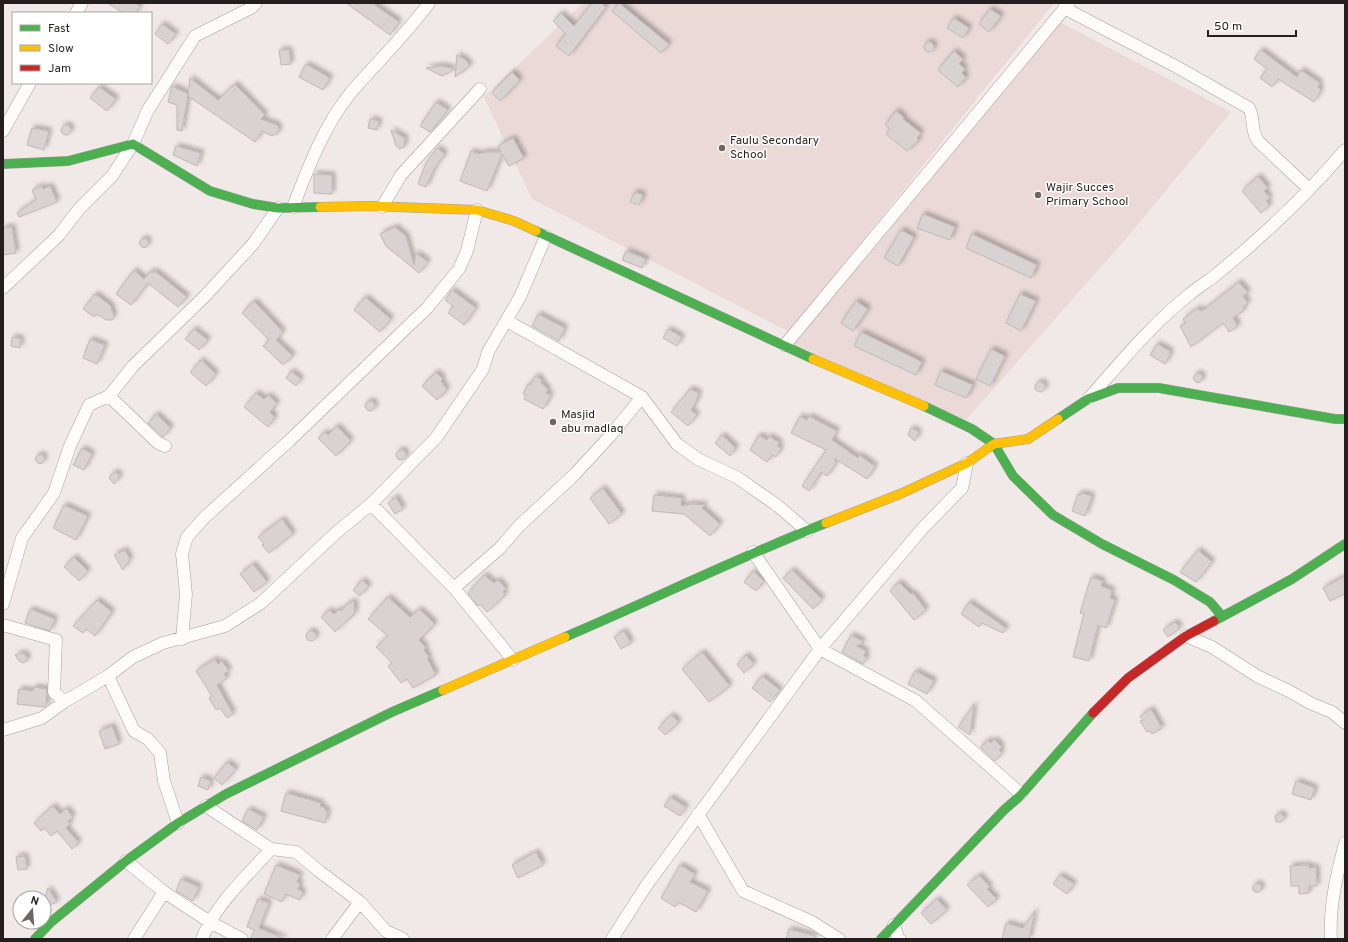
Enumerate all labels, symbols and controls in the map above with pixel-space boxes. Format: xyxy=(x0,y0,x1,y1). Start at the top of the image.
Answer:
legend xyxy=(12,12,152,84)
scale bar xyxy=(1208,12,1296,38)
text: 50 m xyxy=(1214,19,1242,35)
text: Fast xyxy=(48,21,70,37)
text: Slow xyxy=(48,41,74,57)
text: Jam xyxy=(48,61,71,77)
place label: Faulu Secondary School xyxy=(730,133,819,163)
marker: Faulu Secondary School xyxy=(717,143,727,153)
place label: Wajir Succes Primary School xyxy=(1046,180,1129,210)
marker: Wajir Succes Primary School xyxy=(1033,190,1043,200)
place label: Masjid abu madlaq xyxy=(561,407,624,437)
marker: Masjid abu madlaq xyxy=(548,417,558,427)
north arrow xyxy=(12,890,52,930)
text: N xyxy=(29,894,40,909)

